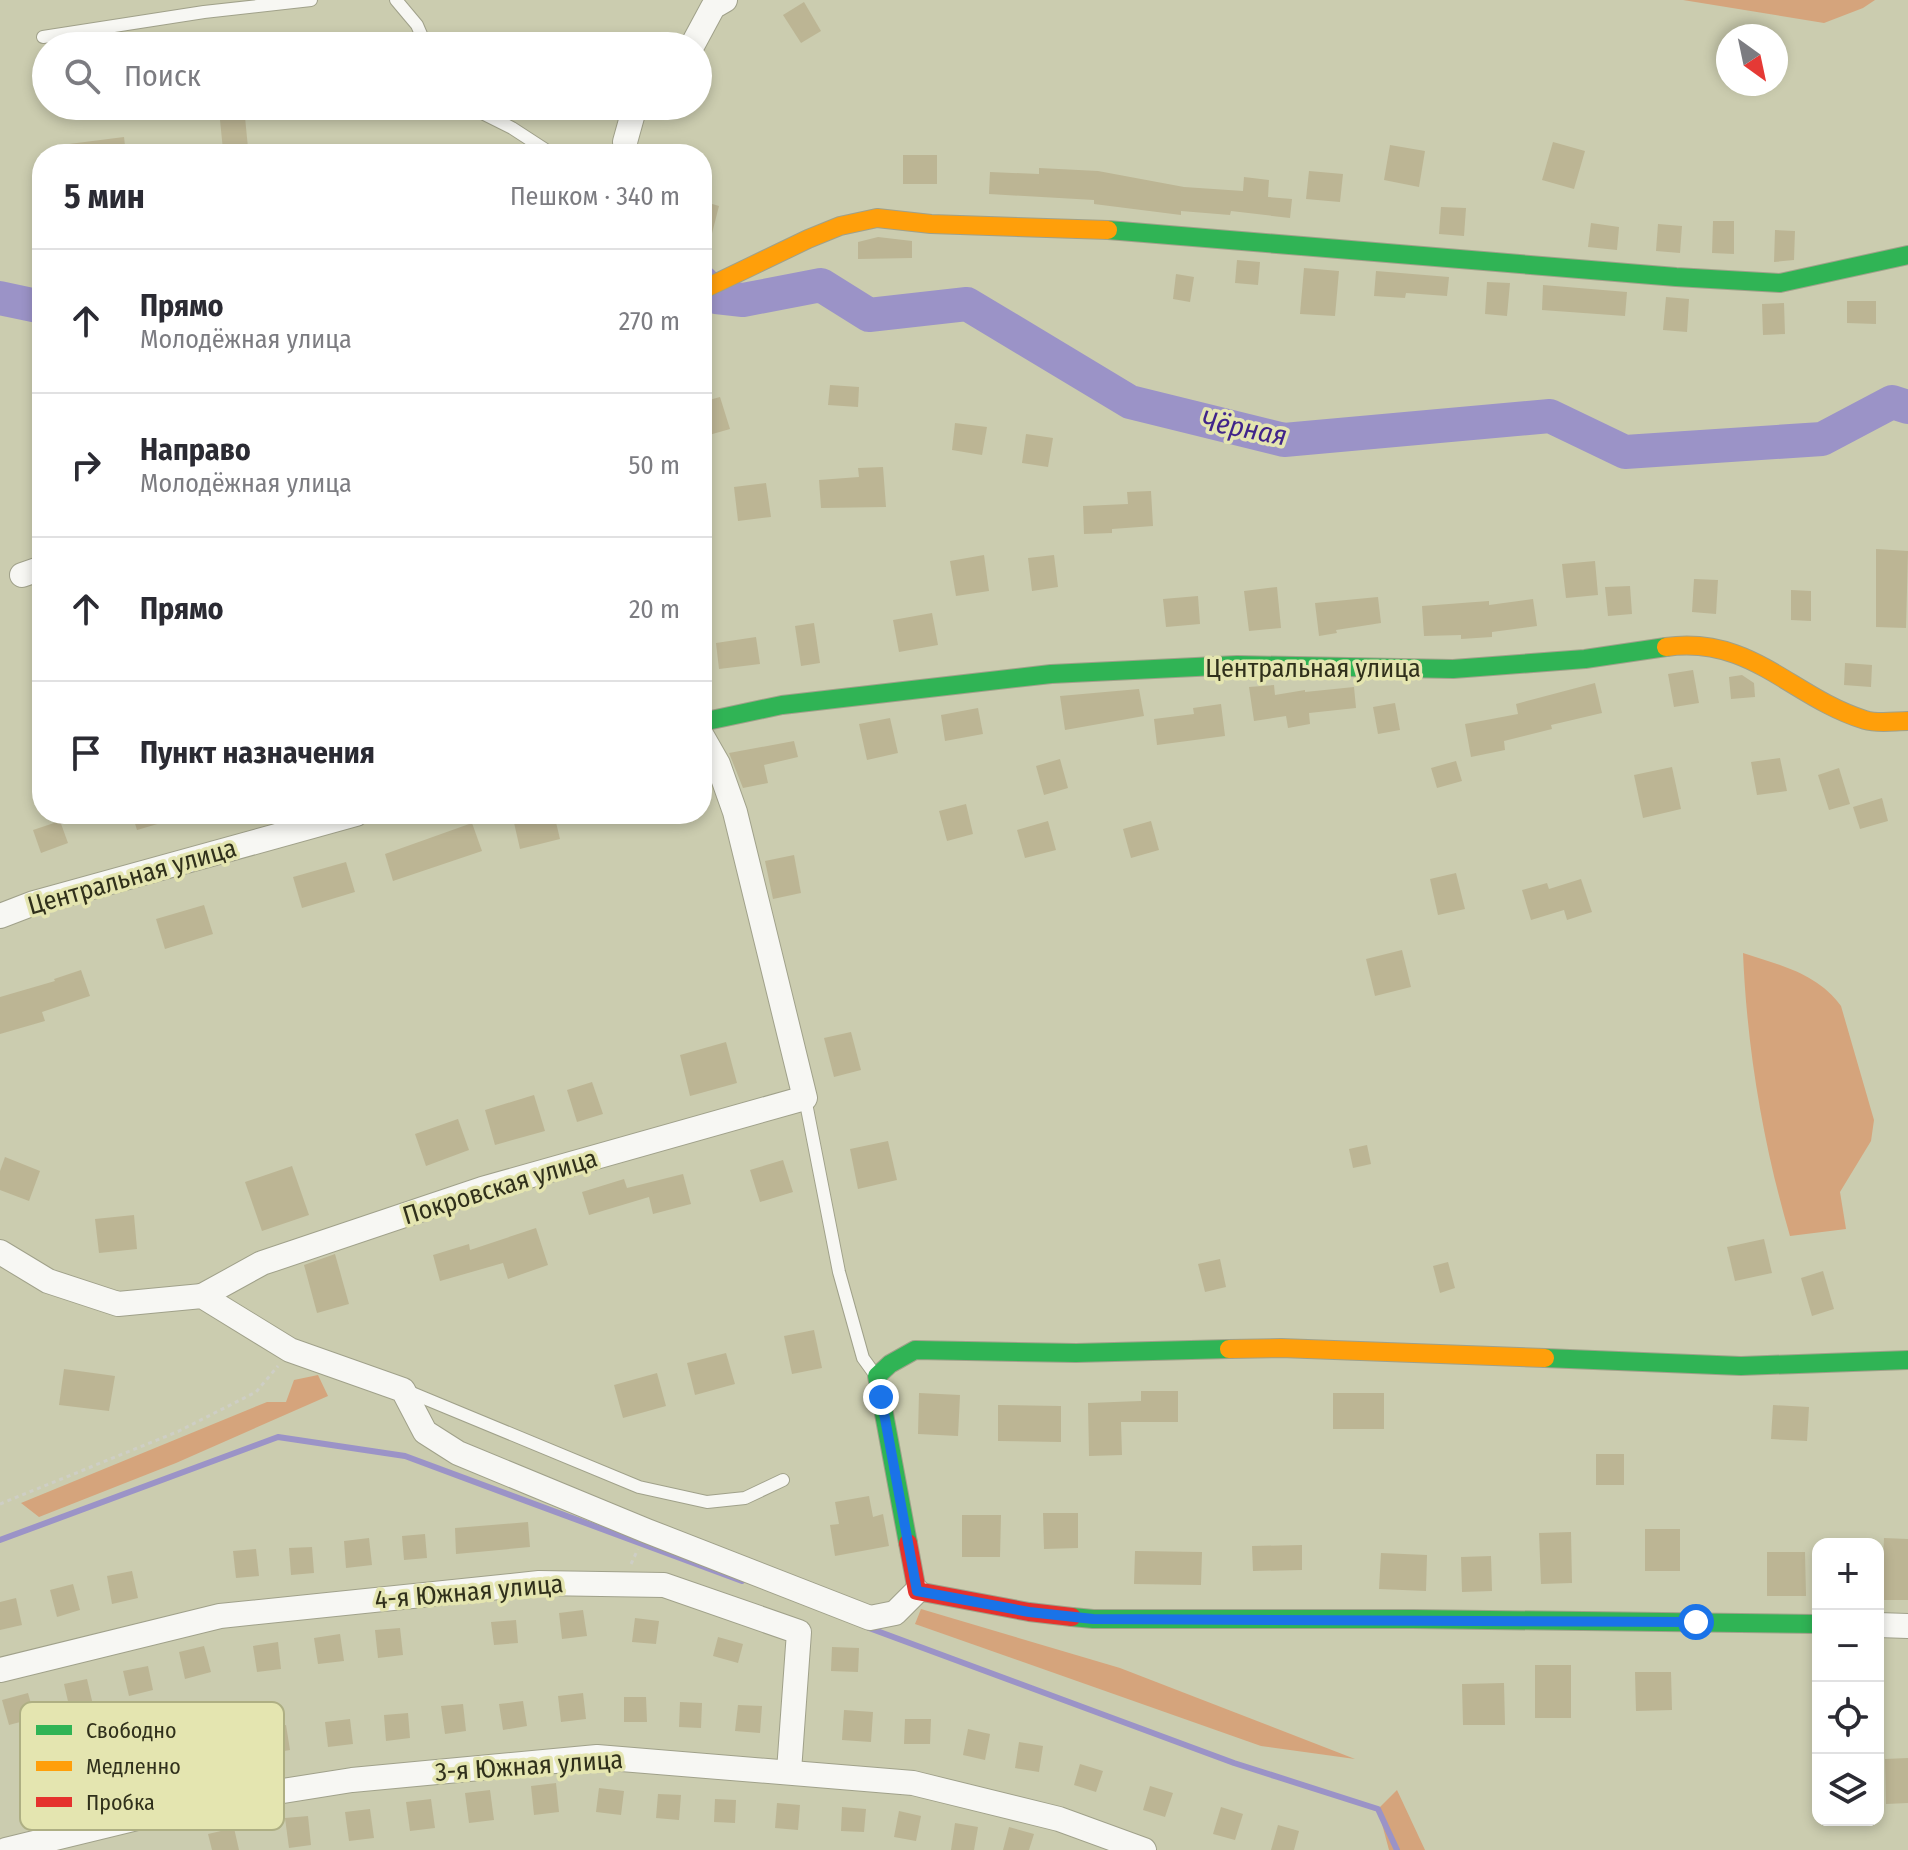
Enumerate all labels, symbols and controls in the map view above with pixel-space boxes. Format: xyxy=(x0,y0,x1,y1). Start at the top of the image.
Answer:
north arrow xyxy=(1716,24,1788,96)
search box xyxy=(32,32,712,120)
icon: search xyxy=(60,54,104,98)
text: Поиск xyxy=(124,58,201,94)
text: 5 мин xyxy=(64,176,145,217)
text: Пешком · 340 m xyxy=(510,181,680,212)
text: Прямо xyxy=(140,288,224,324)
icon: ahead xyxy=(64,299,108,343)
text: 270 m xyxy=(619,306,680,337)
text: Молодёжная улица xyxy=(140,324,352,355)
water label: Чёрная xyxy=(1198,404,1290,452)
text: Направо xyxy=(140,432,251,468)
icon: right xyxy=(64,443,108,487)
text: 50 m xyxy=(628,450,680,481)
text: Молодёжная улица xyxy=(140,468,352,499)
icon: ahead xyxy=(64,587,108,631)
text: Прямо xyxy=(140,591,224,627)
text: 20 m xyxy=(629,594,680,625)
street label: Центральная улица xyxy=(1205,653,1421,684)
icon: arrive xyxy=(64,731,108,775)
text: Пункт назначения xyxy=(140,735,375,771)
street label: Центральная улица xyxy=(24,832,240,922)
street label: Покровская улица xyxy=(399,1143,601,1231)
route end xyxy=(863,1379,899,1415)
map controls xyxy=(1812,1538,1884,1826)
button: + xyxy=(1812,1538,1884,1610)
street label: 4-я Южная улица xyxy=(373,1568,565,1616)
route start xyxy=(1678,1604,1714,1640)
button: − xyxy=(1812,1610,1884,1682)
button: locate xyxy=(1812,1682,1884,1754)
legend xyxy=(20,1702,284,1830)
text: Свободно xyxy=(86,1717,177,1744)
street label: 3-я Южная улица xyxy=(434,1744,624,1788)
text: Медленно xyxy=(86,1753,181,1780)
button: layers xyxy=(1812,1754,1884,1826)
text: Пробка xyxy=(86,1789,155,1816)

